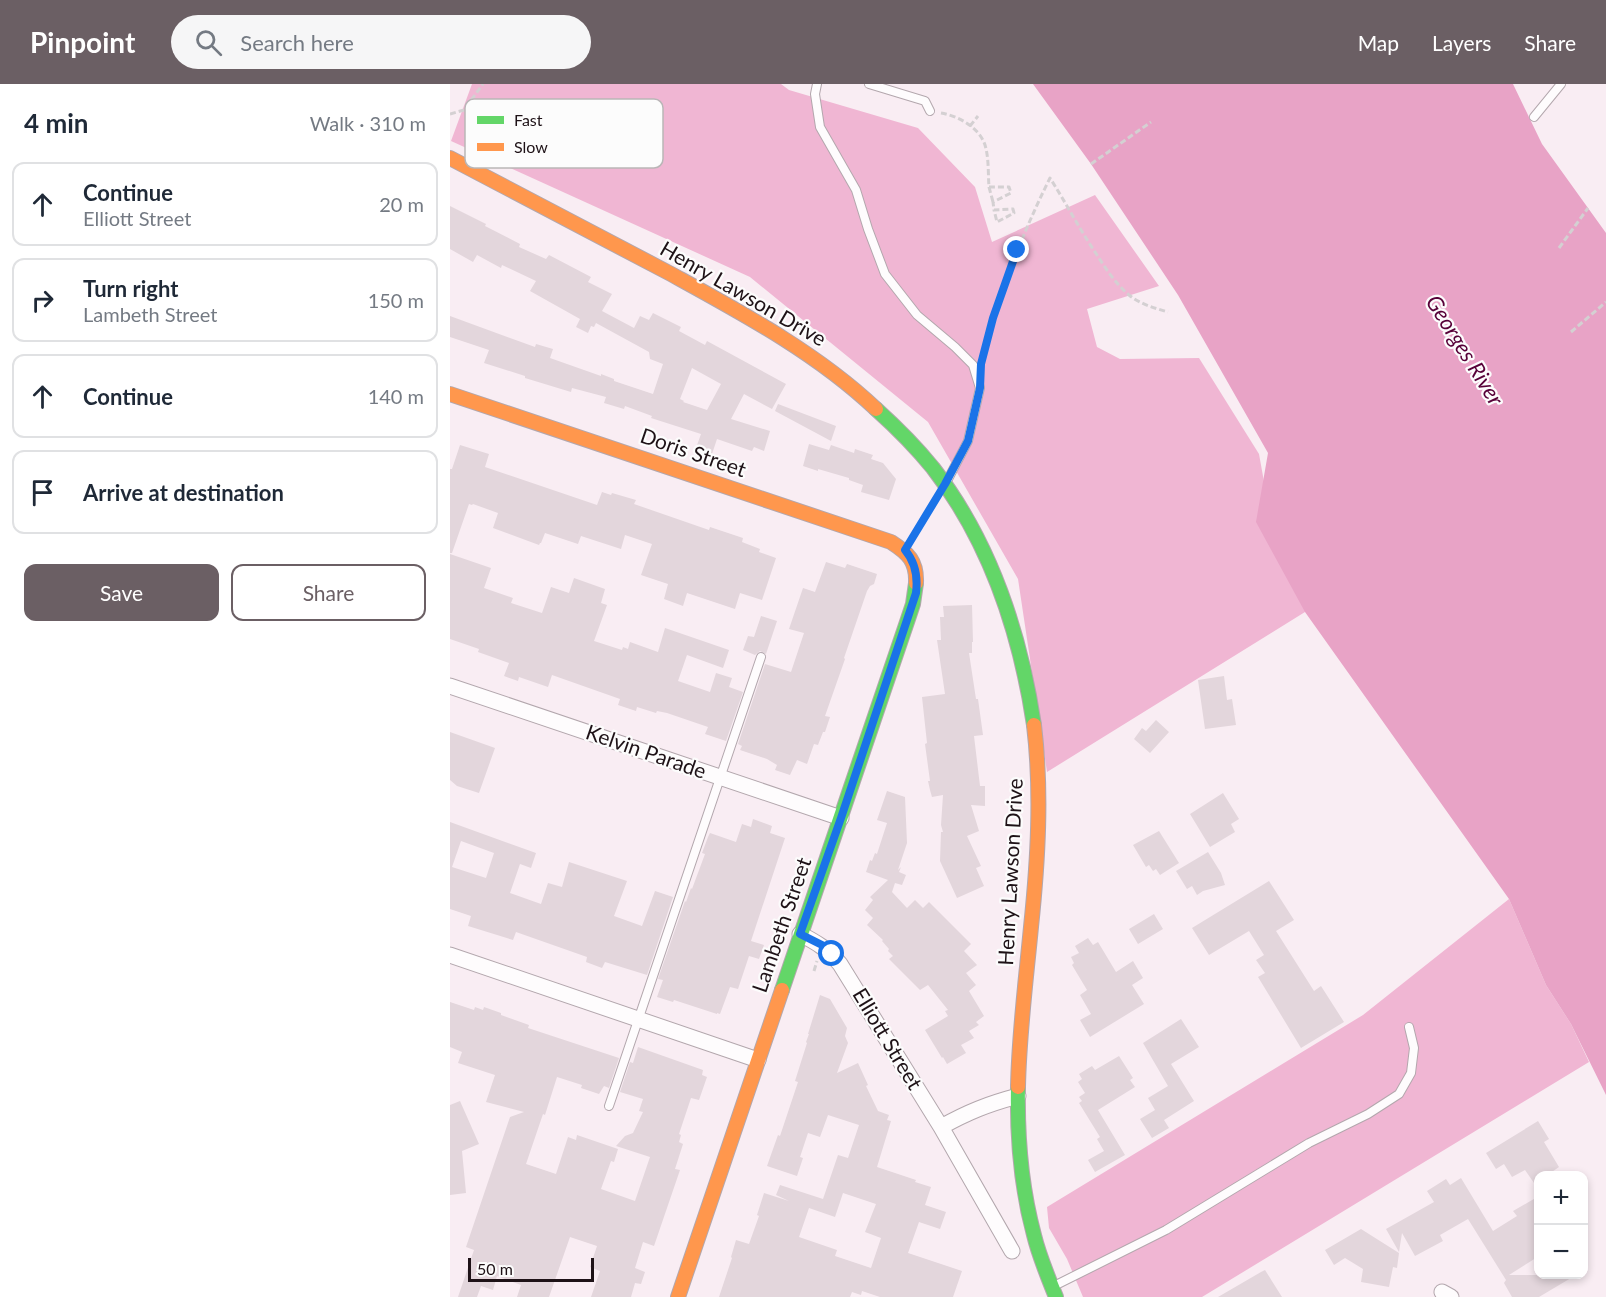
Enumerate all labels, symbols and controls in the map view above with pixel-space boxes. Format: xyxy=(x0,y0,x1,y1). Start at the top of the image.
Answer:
search box xyxy=(171,15,591,69)
text: Pinpoint xyxy=(30,25,135,59)
icon: search xyxy=(192,26,225,59)
text: Search here xyxy=(240,29,354,56)
text: Map xyxy=(1358,30,1399,55)
text: Layers xyxy=(1432,30,1491,55)
text: Share xyxy=(1524,30,1576,55)
legend xyxy=(465,99,663,168)
text: 4 min xyxy=(24,107,88,139)
text: Fast xyxy=(514,110,543,129)
text: Walk · 310 m xyxy=(310,111,426,135)
text: Slow xyxy=(514,137,548,156)
text: Continue xyxy=(83,179,173,206)
icon: ahead xyxy=(26,188,59,221)
text: 20 m xyxy=(379,192,424,216)
text: Elliott Street xyxy=(83,206,191,230)
street label: Henry Lawson Drive xyxy=(656,235,831,350)
route end xyxy=(1003,236,1029,262)
text: Turn right xyxy=(83,275,178,302)
icon: right xyxy=(26,284,59,317)
text: 150 m xyxy=(368,288,424,312)
water label: Georges River xyxy=(1421,290,1510,410)
text: Lambeth Street xyxy=(83,302,217,326)
icon: ahead xyxy=(26,380,59,413)
text: Continue xyxy=(83,383,173,410)
text: 140 m xyxy=(368,384,424,408)
street label: Doris Street xyxy=(637,422,750,481)
icon: arrive xyxy=(26,476,59,509)
text: Arrive at destination xyxy=(83,479,284,506)
button: Save xyxy=(24,564,219,621)
button: Share xyxy=(231,564,426,621)
street label: Kelvin Parade xyxy=(583,718,710,783)
street label: Henry Lawson Drive xyxy=(992,778,1027,966)
street label: Lambeth Street xyxy=(746,853,816,995)
route start xyxy=(818,940,844,966)
street label: Elliott Street xyxy=(848,983,929,1094)
map controls xyxy=(1534,1171,1588,1279)
button: + xyxy=(1534,1171,1588,1225)
button: − xyxy=(1534,1225,1588,1279)
scale bar xyxy=(468,1255,594,1282)
text: 50 m xyxy=(477,1259,513,1278)

